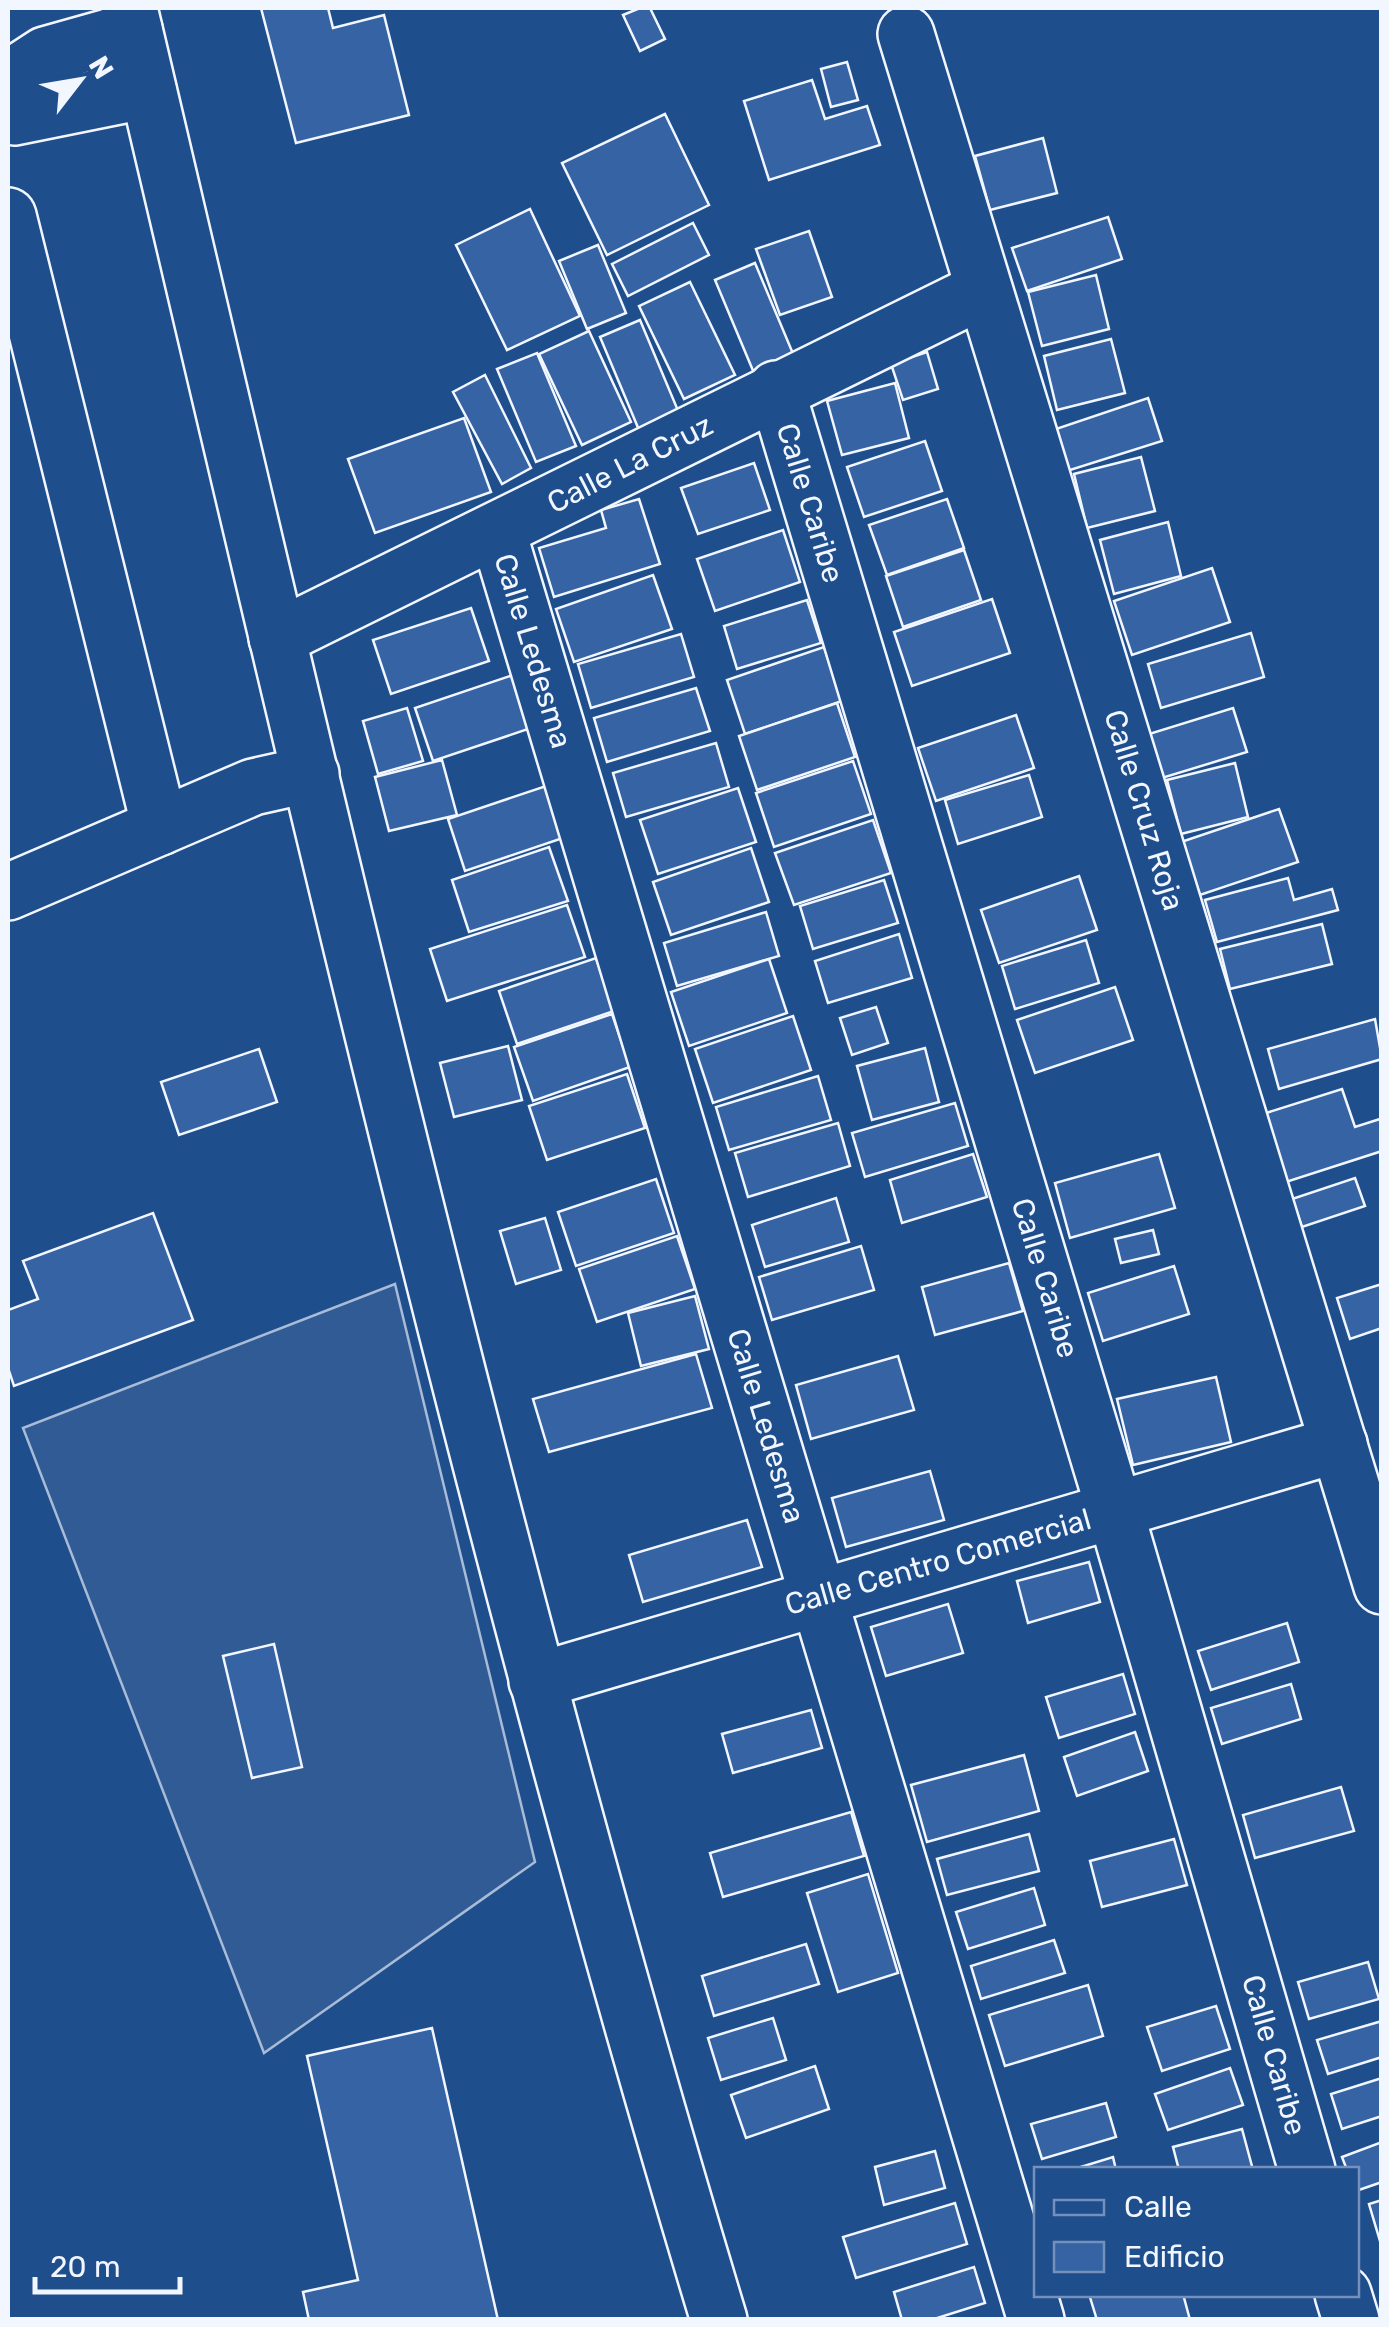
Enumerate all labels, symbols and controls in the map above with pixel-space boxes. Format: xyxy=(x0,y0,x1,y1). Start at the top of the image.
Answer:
north arrow xyxy=(30,30,130,130)
text: N xyxy=(82,50,120,85)
street label: Calle La Cruz xyxy=(541,407,719,521)
street label: Calle Caribe xyxy=(769,419,851,587)
street label: Calle Ledesma xyxy=(486,549,580,753)
street label: Calle Cruz Roja xyxy=(1096,705,1192,915)
street label: Calle Caribe xyxy=(1004,1194,1086,1362)
street label: Calle Ledesma xyxy=(719,1324,813,1528)
street label: Calle Centro Comercial xyxy=(781,1501,1095,1623)
street label: Calle Caribe xyxy=(1234,1971,1314,2139)
legend xyxy=(1034,2167,1359,2297)
text: Calle xyxy=(1124,2189,1192,2225)
scale bar xyxy=(35,2232,180,2294)
text: Edificio xyxy=(1124,2239,1225,2275)
text: 20 m xyxy=(50,2249,121,2285)

